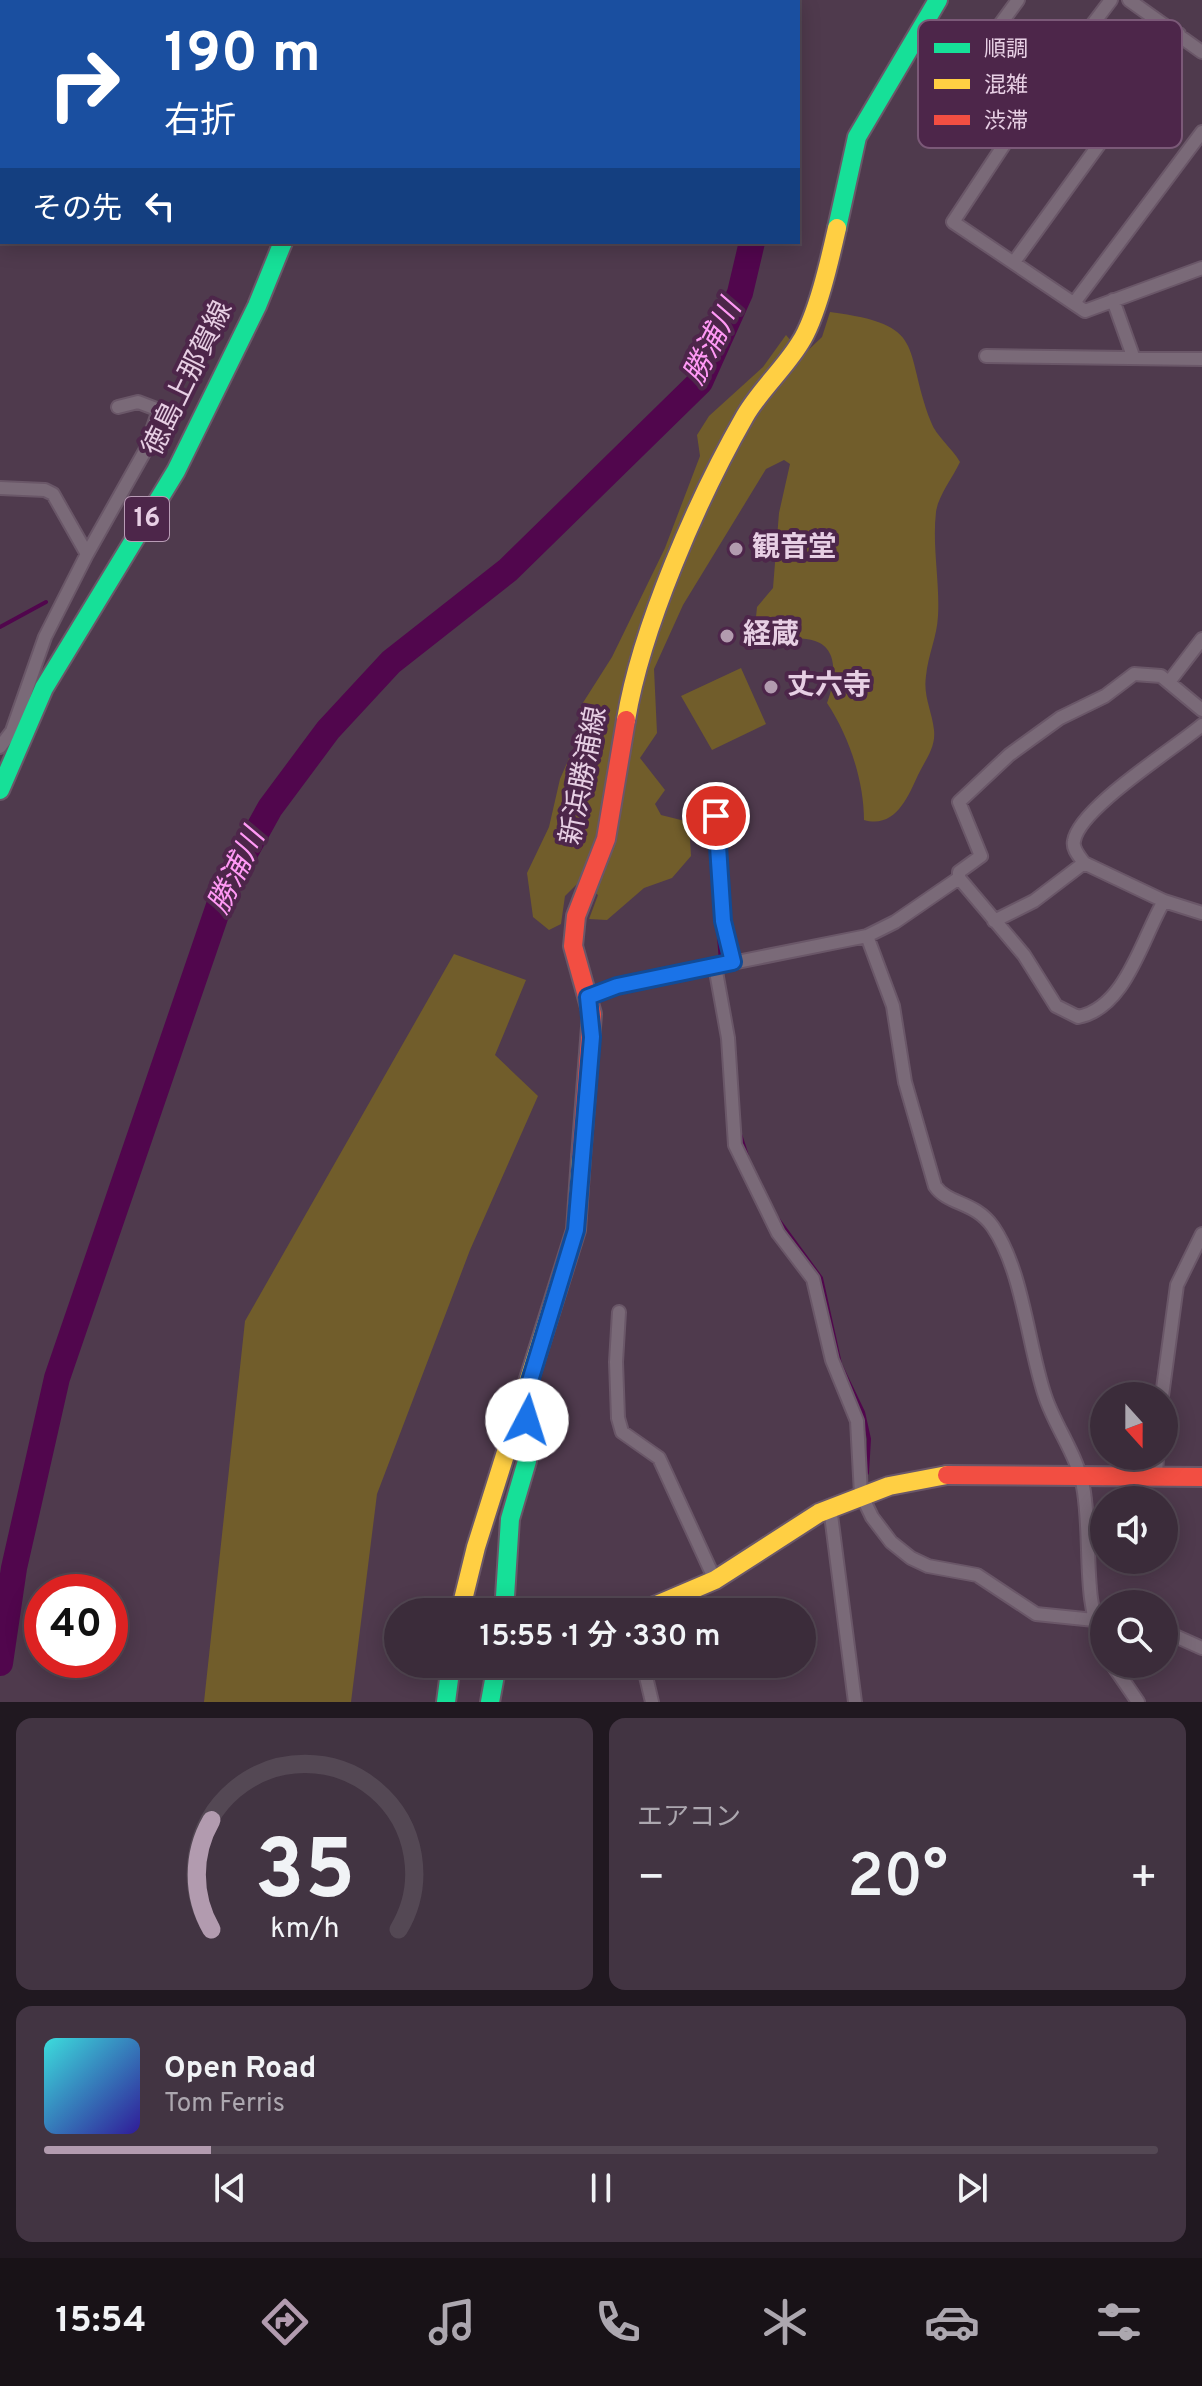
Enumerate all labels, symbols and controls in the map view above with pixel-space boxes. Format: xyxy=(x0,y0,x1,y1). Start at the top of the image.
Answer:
legend xyxy=(918,20,1182,148)
text: 190 m xyxy=(164,21,321,91)
icon: right xyxy=(32,32,136,136)
text: 順調 xyxy=(984,37,1028,64)
text: 混雑 xyxy=(984,73,1028,100)
text: 右折 xyxy=(164,100,236,146)
text: 渋滞 xyxy=(984,109,1028,136)
icon: left xyxy=(138,184,182,228)
text: その先 xyxy=(32,192,122,229)
water label: 勝浦川 xyxy=(677,292,752,391)
street label: 徳島上那賀線 xyxy=(136,296,242,462)
road number: 16 xyxy=(125,497,169,541)
place label: 観音堂 xyxy=(752,531,836,567)
marker: 観音堂 xyxy=(727,540,745,558)
place label: 経蔵 xyxy=(743,618,799,654)
marker: 経蔵 xyxy=(718,627,736,645)
place label: 丈六寺 xyxy=(787,669,871,705)
marker: 丈六寺 xyxy=(762,678,780,696)
street label: 新浜勝浦線 xyxy=(554,704,616,848)
pin xyxy=(682,782,750,850)
icon: arrive xyxy=(694,794,738,838)
water label: 勝浦川 xyxy=(202,821,276,921)
position arrow xyxy=(485,1378,569,1462)
north arrow xyxy=(1090,1382,1178,1470)
map controls xyxy=(1090,1382,1178,1678)
button: sound xyxy=(1090,1486,1178,1574)
speed limit sign: 40 xyxy=(24,1574,128,1678)
button: search xyxy=(1090,1590,1178,1678)
text: 15:55 · 1 分 · 330 m xyxy=(479,1619,721,1656)
text: エアコン xyxy=(637,1802,741,1835)
text: 35 xyxy=(254,1823,355,1928)
text: 20° xyxy=(847,1842,948,1918)
text: − xyxy=(637,1852,665,1908)
text: + xyxy=(1130,1852,1158,1908)
text: km/h xyxy=(270,1912,339,1948)
text: Open Road xyxy=(164,2051,316,2088)
text: Tom Ferris xyxy=(164,2088,285,2121)
icon: previous xyxy=(208,2166,252,2210)
icon: pause xyxy=(579,2166,623,2210)
icon: next xyxy=(950,2166,994,2210)
icon: directions xyxy=(257,2294,313,2350)
icon: music xyxy=(424,2294,480,2350)
icon: phone xyxy=(590,2294,646,2350)
icon: climate xyxy=(757,2294,813,2350)
icon: car xyxy=(924,2294,980,2350)
icon: filters xyxy=(1091,2294,1147,2350)
text: 15:54 xyxy=(55,2299,146,2345)

